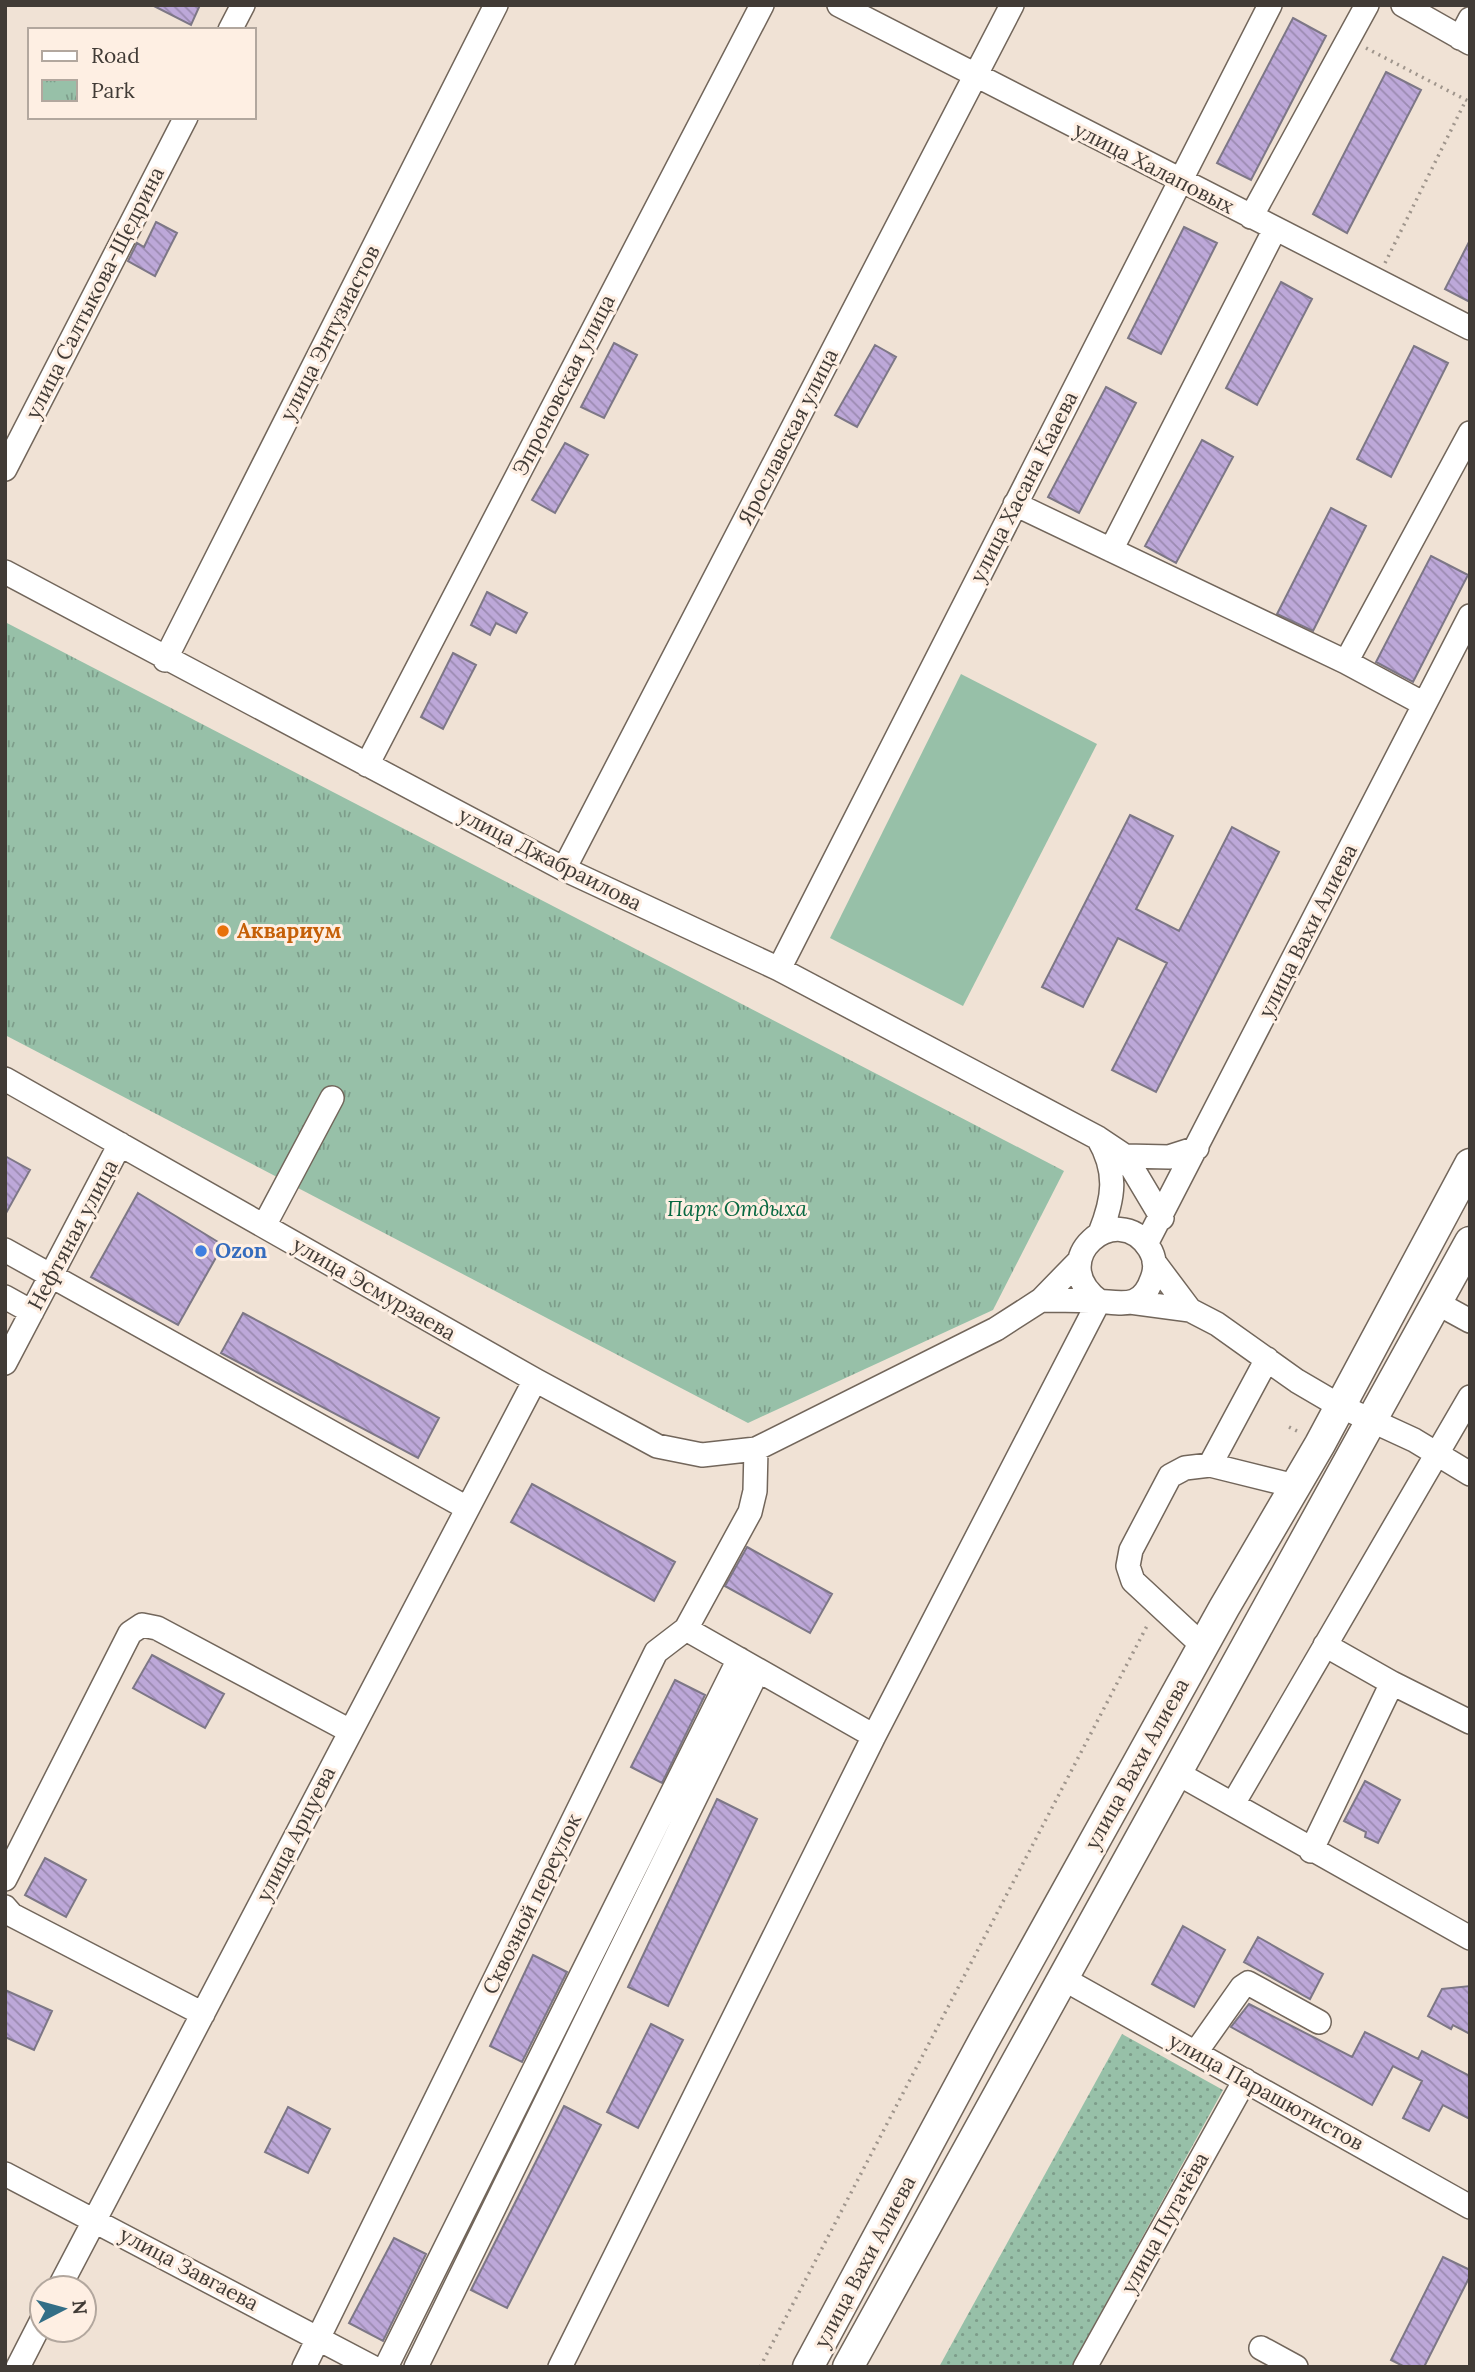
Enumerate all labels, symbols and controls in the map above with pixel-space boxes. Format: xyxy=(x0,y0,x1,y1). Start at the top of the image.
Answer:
legend xyxy=(28,28,256,119)
text: Road xyxy=(91,42,140,69)
text: Park xyxy=(91,77,135,104)
street label: улица Халаповых xyxy=(1069,115,1239,220)
street label: улица Салтыкова-Щедрина xyxy=(19,162,170,423)
street label: улица Энтузиастов xyxy=(274,240,386,425)
street label: Эпроновская улица xyxy=(506,290,621,480)
street label: Ярославская улица xyxy=(731,344,844,530)
street label: улица Хасана Кааева xyxy=(964,387,1084,587)
street label: улица Джабраилова xyxy=(454,801,646,917)
street label: улица Вахи Алиева xyxy=(1252,839,1363,1022)
place label: Аквариум xyxy=(237,917,341,944)
marker: Аквариум xyxy=(215,923,231,939)
street label: Нефтяная улица xyxy=(22,1155,124,1315)
park label: Парк Отдыха xyxy=(667,1195,808,1222)
street label: улица Эсмурзаева xyxy=(288,1231,461,1346)
place label: Ozon xyxy=(215,1237,267,1264)
marker: Ozon xyxy=(193,1243,209,1259)
street label: улица Вахи Алиева xyxy=(1078,1673,1195,1854)
street label: улица Арцуева xyxy=(250,1761,341,1906)
street label: Сквозной переулок xyxy=(476,1808,587,1999)
street label: улица Парашютистов xyxy=(1164,2027,1369,2156)
street label: улица Пугачёва xyxy=(1115,2147,1215,2298)
street label: улица Вахи Алиева xyxy=(808,2171,922,2353)
street label: улица Завгаева xyxy=(115,2221,264,2317)
north arrow xyxy=(28,2274,98,2344)
text: N xyxy=(67,2299,93,2316)

